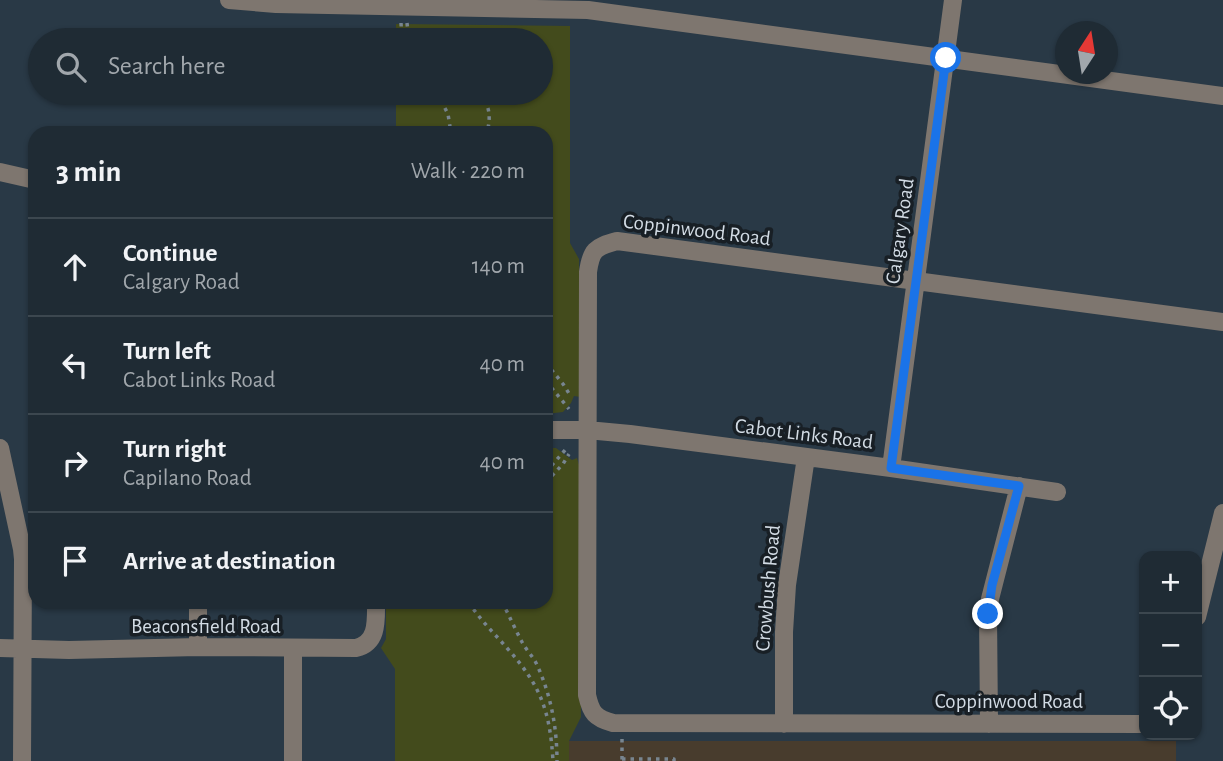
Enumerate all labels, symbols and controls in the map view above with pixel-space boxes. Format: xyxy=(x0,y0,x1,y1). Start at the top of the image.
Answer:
north arrow xyxy=(1055,21,1118,84)
search box xyxy=(28,28,553,105)
route start xyxy=(930,42,961,73)
icon: search xyxy=(52,48,90,86)
text: Search here xyxy=(108,53,226,79)
text: 3 min xyxy=(56,157,121,187)
text: Walk · 220 m xyxy=(411,160,525,183)
street label: Calgary Road xyxy=(882,177,918,285)
street label: Coppinwood Road xyxy=(622,211,772,249)
text: Continue xyxy=(123,240,218,266)
icon: ahead xyxy=(56,248,94,286)
text: 140 m xyxy=(472,255,525,278)
text: Calgary Road xyxy=(123,271,240,294)
text: Turn left xyxy=(123,338,211,364)
icon: left xyxy=(56,346,94,384)
text: 40 m xyxy=(480,353,525,376)
text: Cabot Links Road xyxy=(123,369,275,392)
street label: Cabot Links Road xyxy=(734,415,874,453)
text: Turn right xyxy=(123,436,226,462)
icon: right xyxy=(56,444,94,482)
text: 40 m xyxy=(480,451,525,474)
text: Capilano Road xyxy=(123,467,252,490)
street label: Crowbush Road xyxy=(752,524,784,652)
icon: arrive xyxy=(56,542,94,580)
text: Arrive at destination xyxy=(123,548,336,574)
map controls xyxy=(1139,551,1202,740)
button: + xyxy=(1139,551,1202,614)
route end xyxy=(972,598,1003,629)
button: − xyxy=(1139,614,1202,677)
street label: Beaconsfield Road xyxy=(131,616,281,637)
button: locate xyxy=(1139,677,1202,740)
street label: Coppinwood Road xyxy=(935,691,1083,712)

